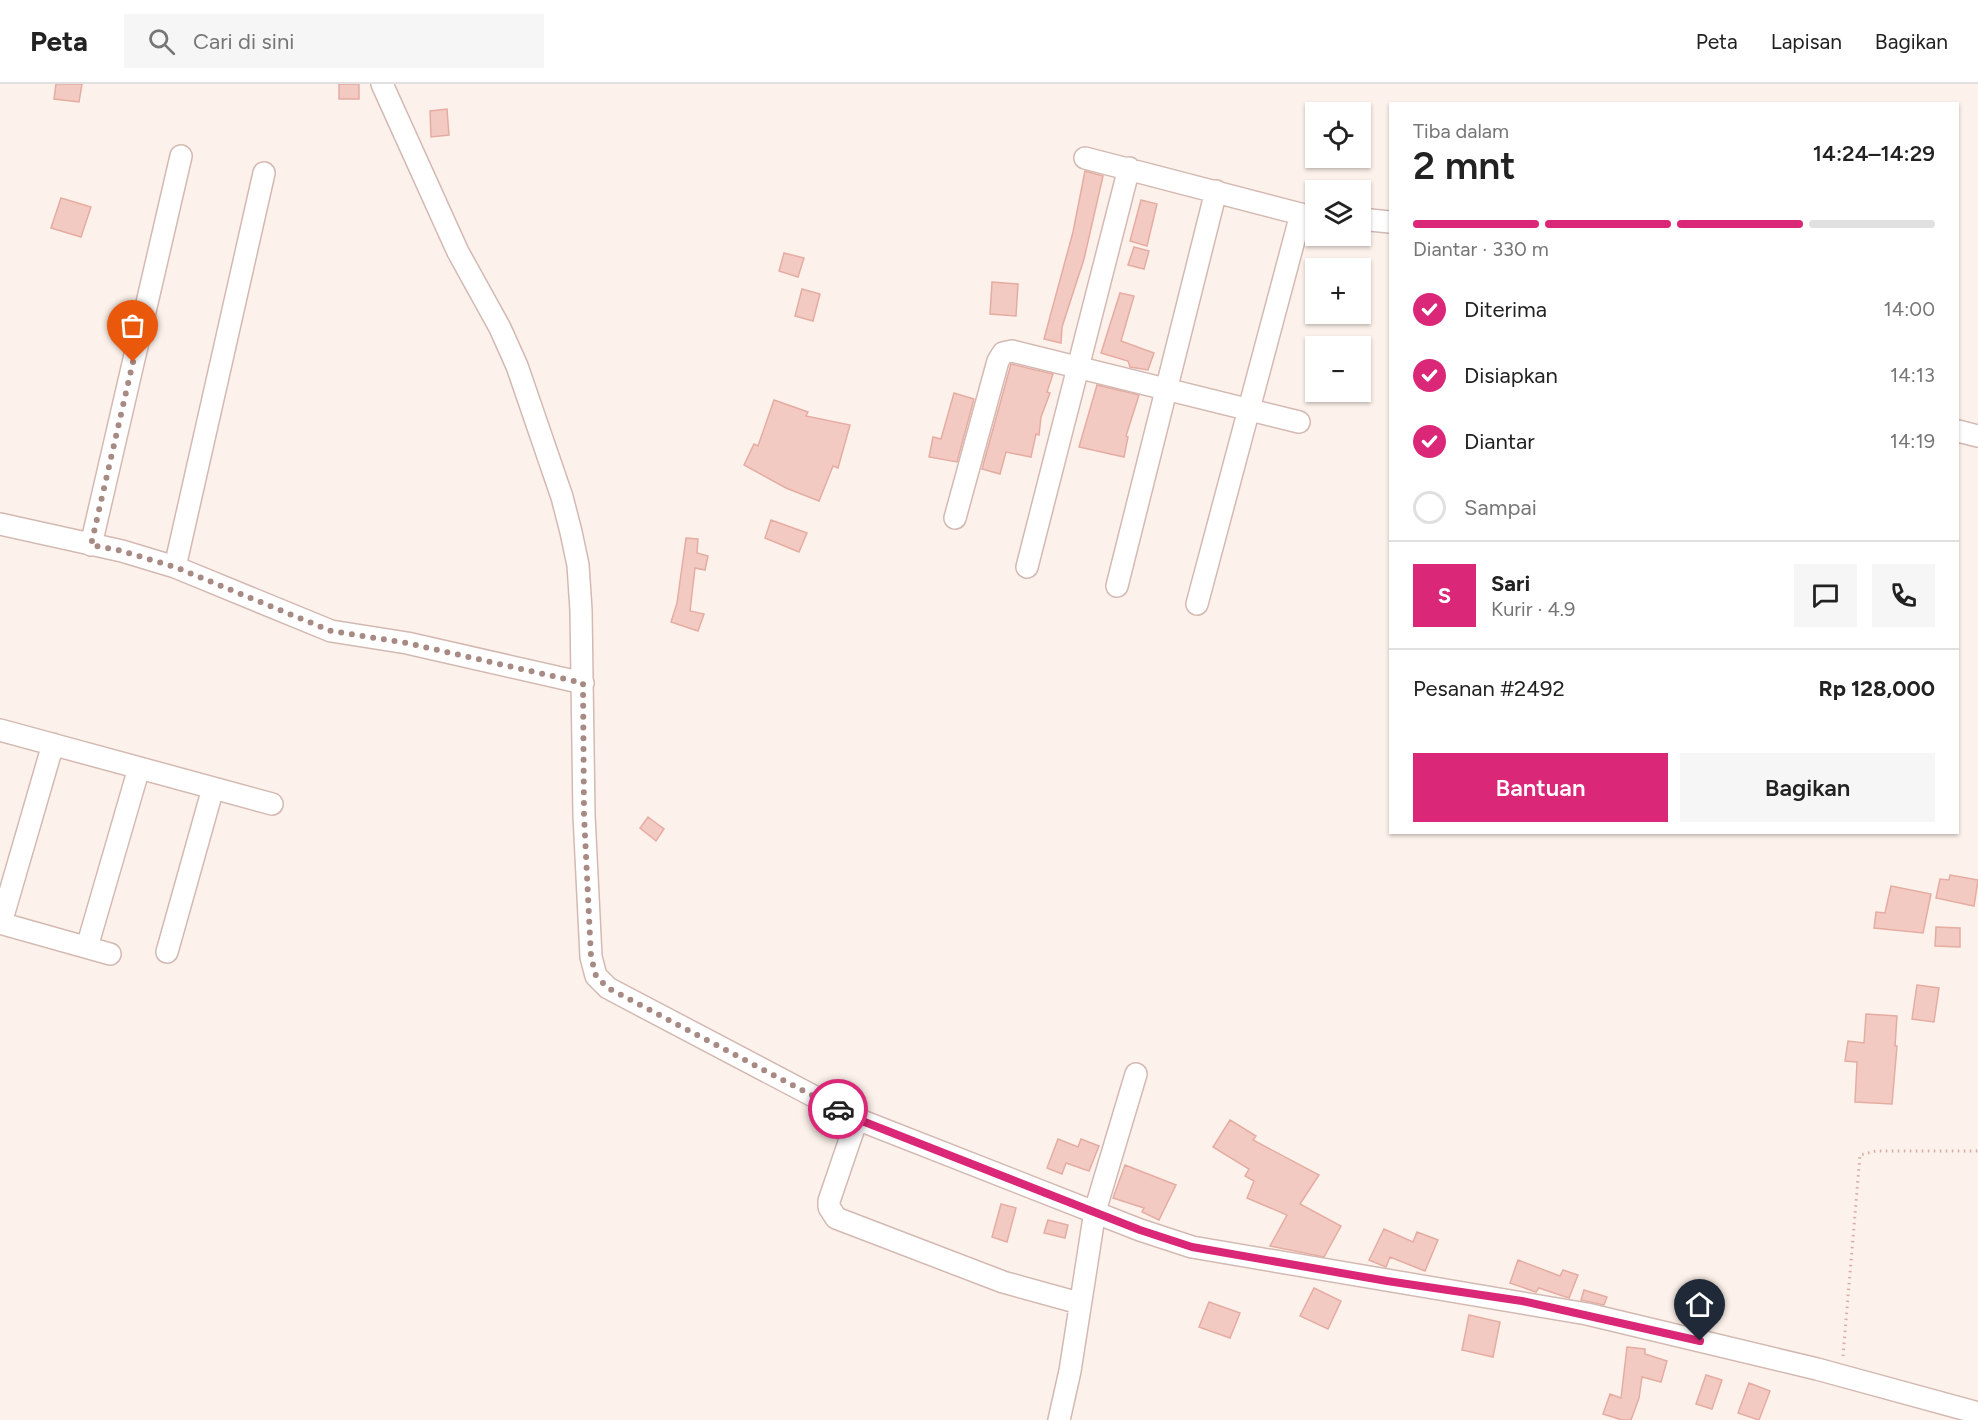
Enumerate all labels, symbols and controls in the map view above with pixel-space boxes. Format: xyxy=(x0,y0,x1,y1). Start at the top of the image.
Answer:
search box xyxy=(124,14,544,68)
text: Peta xyxy=(30,24,88,58)
icon: search xyxy=(145,25,178,58)
text: Cari di sini xyxy=(193,28,294,55)
text: Peta xyxy=(1696,29,1738,54)
text: Lapisan xyxy=(1771,29,1842,54)
text: Bagikan xyxy=(1875,29,1948,54)
map controls xyxy=(1305,102,1371,402)
button: locate xyxy=(1305,102,1371,168)
text: Tiba dalam xyxy=(1413,119,1509,143)
text: 14:24–14:29 xyxy=(1813,140,1935,167)
text: 2 mnt xyxy=(1413,142,1516,189)
button: layers xyxy=(1305,180,1371,246)
text: Diantar · 330 m xyxy=(1413,237,1549,261)
button: + xyxy=(1305,258,1371,324)
icon: check xyxy=(1413,293,1446,326)
text: Diterima xyxy=(1464,296,1547,323)
text: 14:00 xyxy=(1884,297,1935,321)
pin xyxy=(107,300,158,362)
icon: bag xyxy=(116,309,149,342)
button: − xyxy=(1305,336,1371,402)
icon: check xyxy=(1413,359,1446,392)
text: Disiapkan xyxy=(1464,362,1558,389)
text: 14:13 xyxy=(1890,363,1935,387)
icon: check xyxy=(1413,425,1446,458)
text: Diantar xyxy=(1464,428,1535,455)
text: 14:19 xyxy=(1890,429,1935,453)
text: Sampai xyxy=(1464,494,1537,521)
button: chat xyxy=(1794,564,1857,627)
button: phone xyxy=(1872,564,1935,627)
text: Sari xyxy=(1491,570,1530,597)
text: S xyxy=(1438,582,1451,609)
text: Kurir · 4.9 xyxy=(1491,597,1575,621)
text: Pesanan #2492 xyxy=(1413,675,1565,702)
text: Rp 128,000 xyxy=(1818,675,1935,702)
button: Bantuan xyxy=(1413,753,1668,822)
button: Bagikan xyxy=(1680,753,1935,822)
courier xyxy=(808,1079,868,1139)
icon: car xyxy=(822,1093,855,1126)
pin xyxy=(1674,1279,1725,1341)
icon: home xyxy=(1683,1288,1716,1321)

